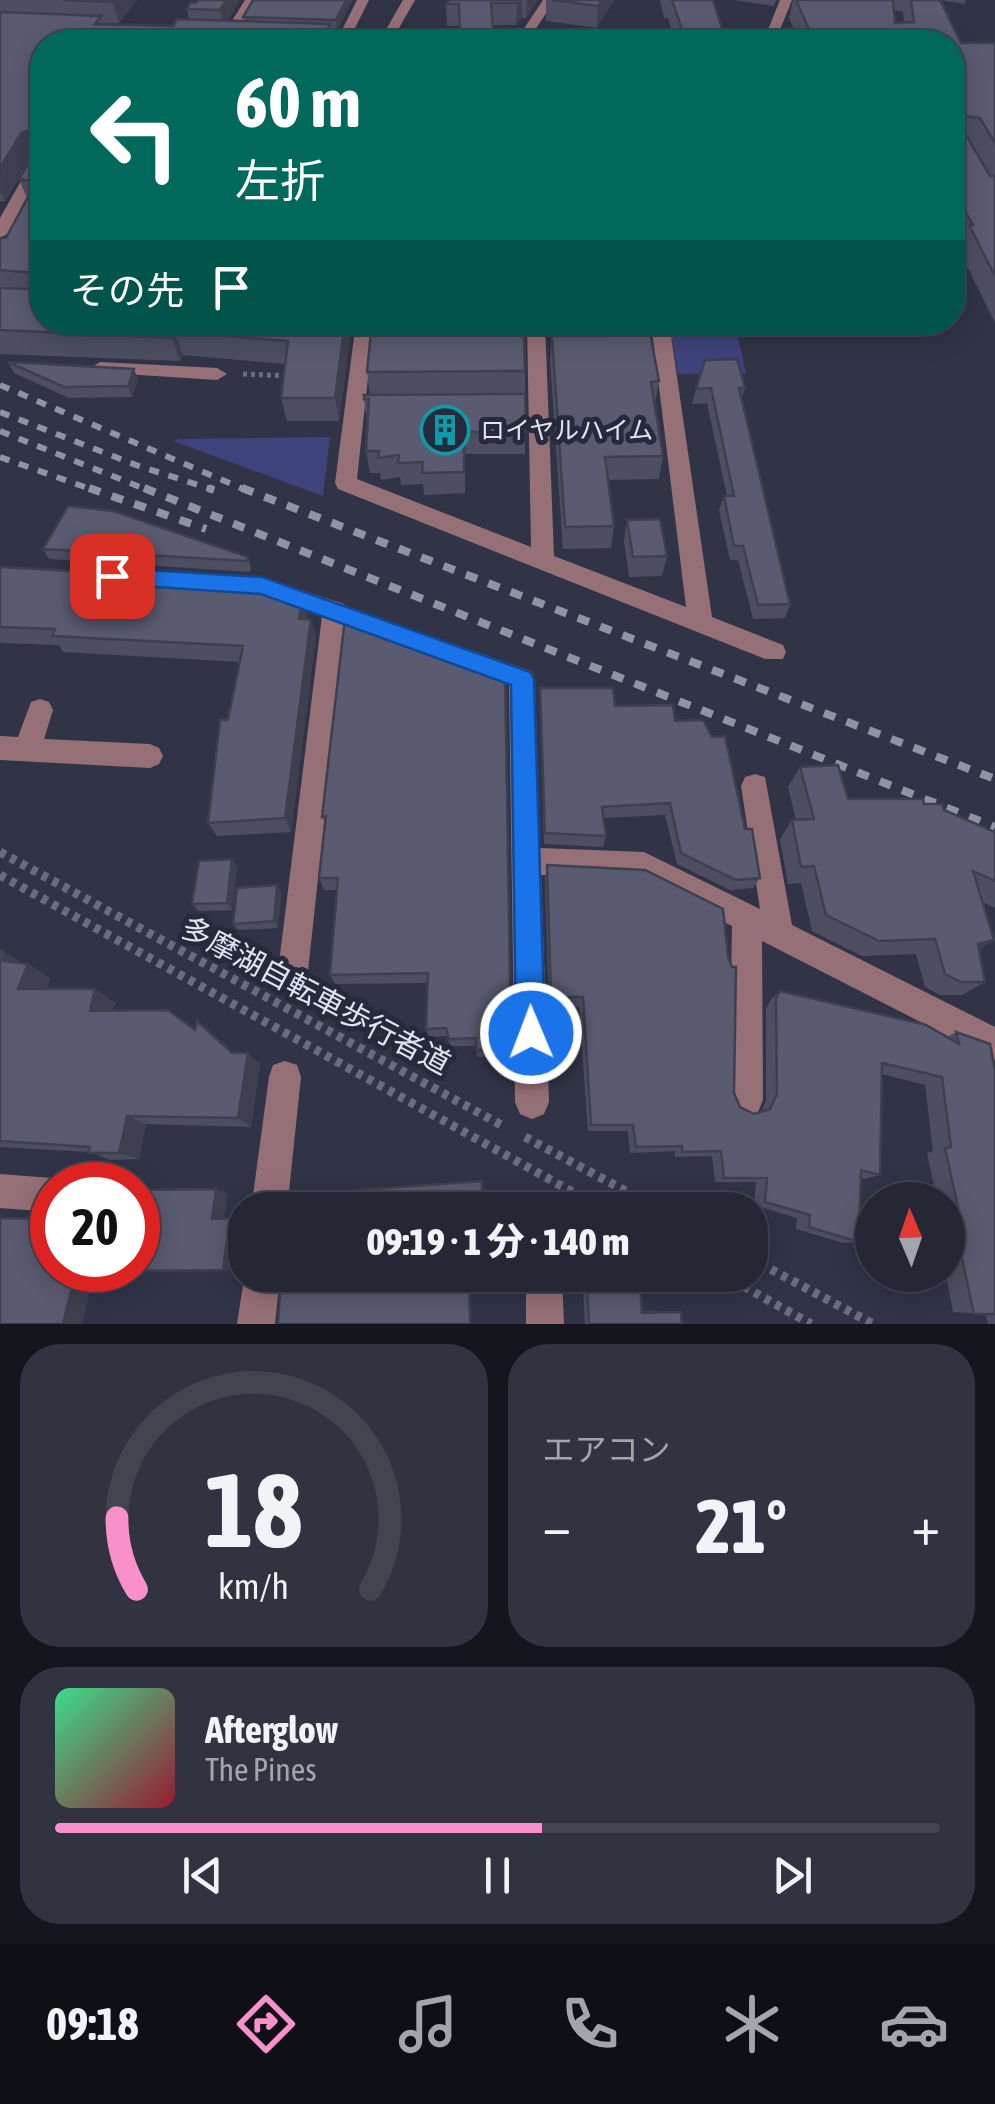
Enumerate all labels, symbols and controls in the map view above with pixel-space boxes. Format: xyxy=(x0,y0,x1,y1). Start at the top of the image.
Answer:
text: 60 m xyxy=(235,62,361,142)
icon: left xyxy=(70,70,200,200)
text: 左折 xyxy=(235,155,325,207)
icon: arrive xyxy=(204,260,259,315)
text: その先 xyxy=(70,269,184,312)
building icon: ロイヤルハイム xyxy=(419,404,471,456)
place label: ロイヤルハイム xyxy=(480,416,653,444)
pin xyxy=(70,534,155,619)
icon: arrive xyxy=(85,549,140,604)
street label: 多摩湖自転車歩行者道 xyxy=(176,910,456,1080)
position arrow xyxy=(479,981,583,1085)
speed limit sign: 20 xyxy=(30,1162,160,1292)
north arrow xyxy=(855,1182,965,1292)
map controls xyxy=(855,1182,965,1292)
text: 09:19 · 1 分 · 140 m xyxy=(367,1220,629,1263)
text: エアコン xyxy=(543,1431,671,1468)
text: 18 xyxy=(205,1450,303,1569)
text: 21° xyxy=(696,1483,787,1569)
text: − xyxy=(543,1494,571,1557)
text: + xyxy=(911,1494,940,1557)
text: km/h xyxy=(218,1566,289,1607)
text: Afterglow xyxy=(205,1708,338,1751)
text: The Pines xyxy=(205,1751,317,1788)
icon: previous xyxy=(175,1848,230,1903)
icon: pause xyxy=(470,1848,525,1903)
icon: next xyxy=(765,1848,820,1903)
icon: directions xyxy=(231,1989,301,2059)
icon: music xyxy=(393,1989,463,2059)
icon: phone xyxy=(555,1989,625,2059)
icon: climate xyxy=(717,1989,787,2059)
icon: car xyxy=(879,1989,949,2059)
text: 09:18 xyxy=(46,1998,139,2050)

